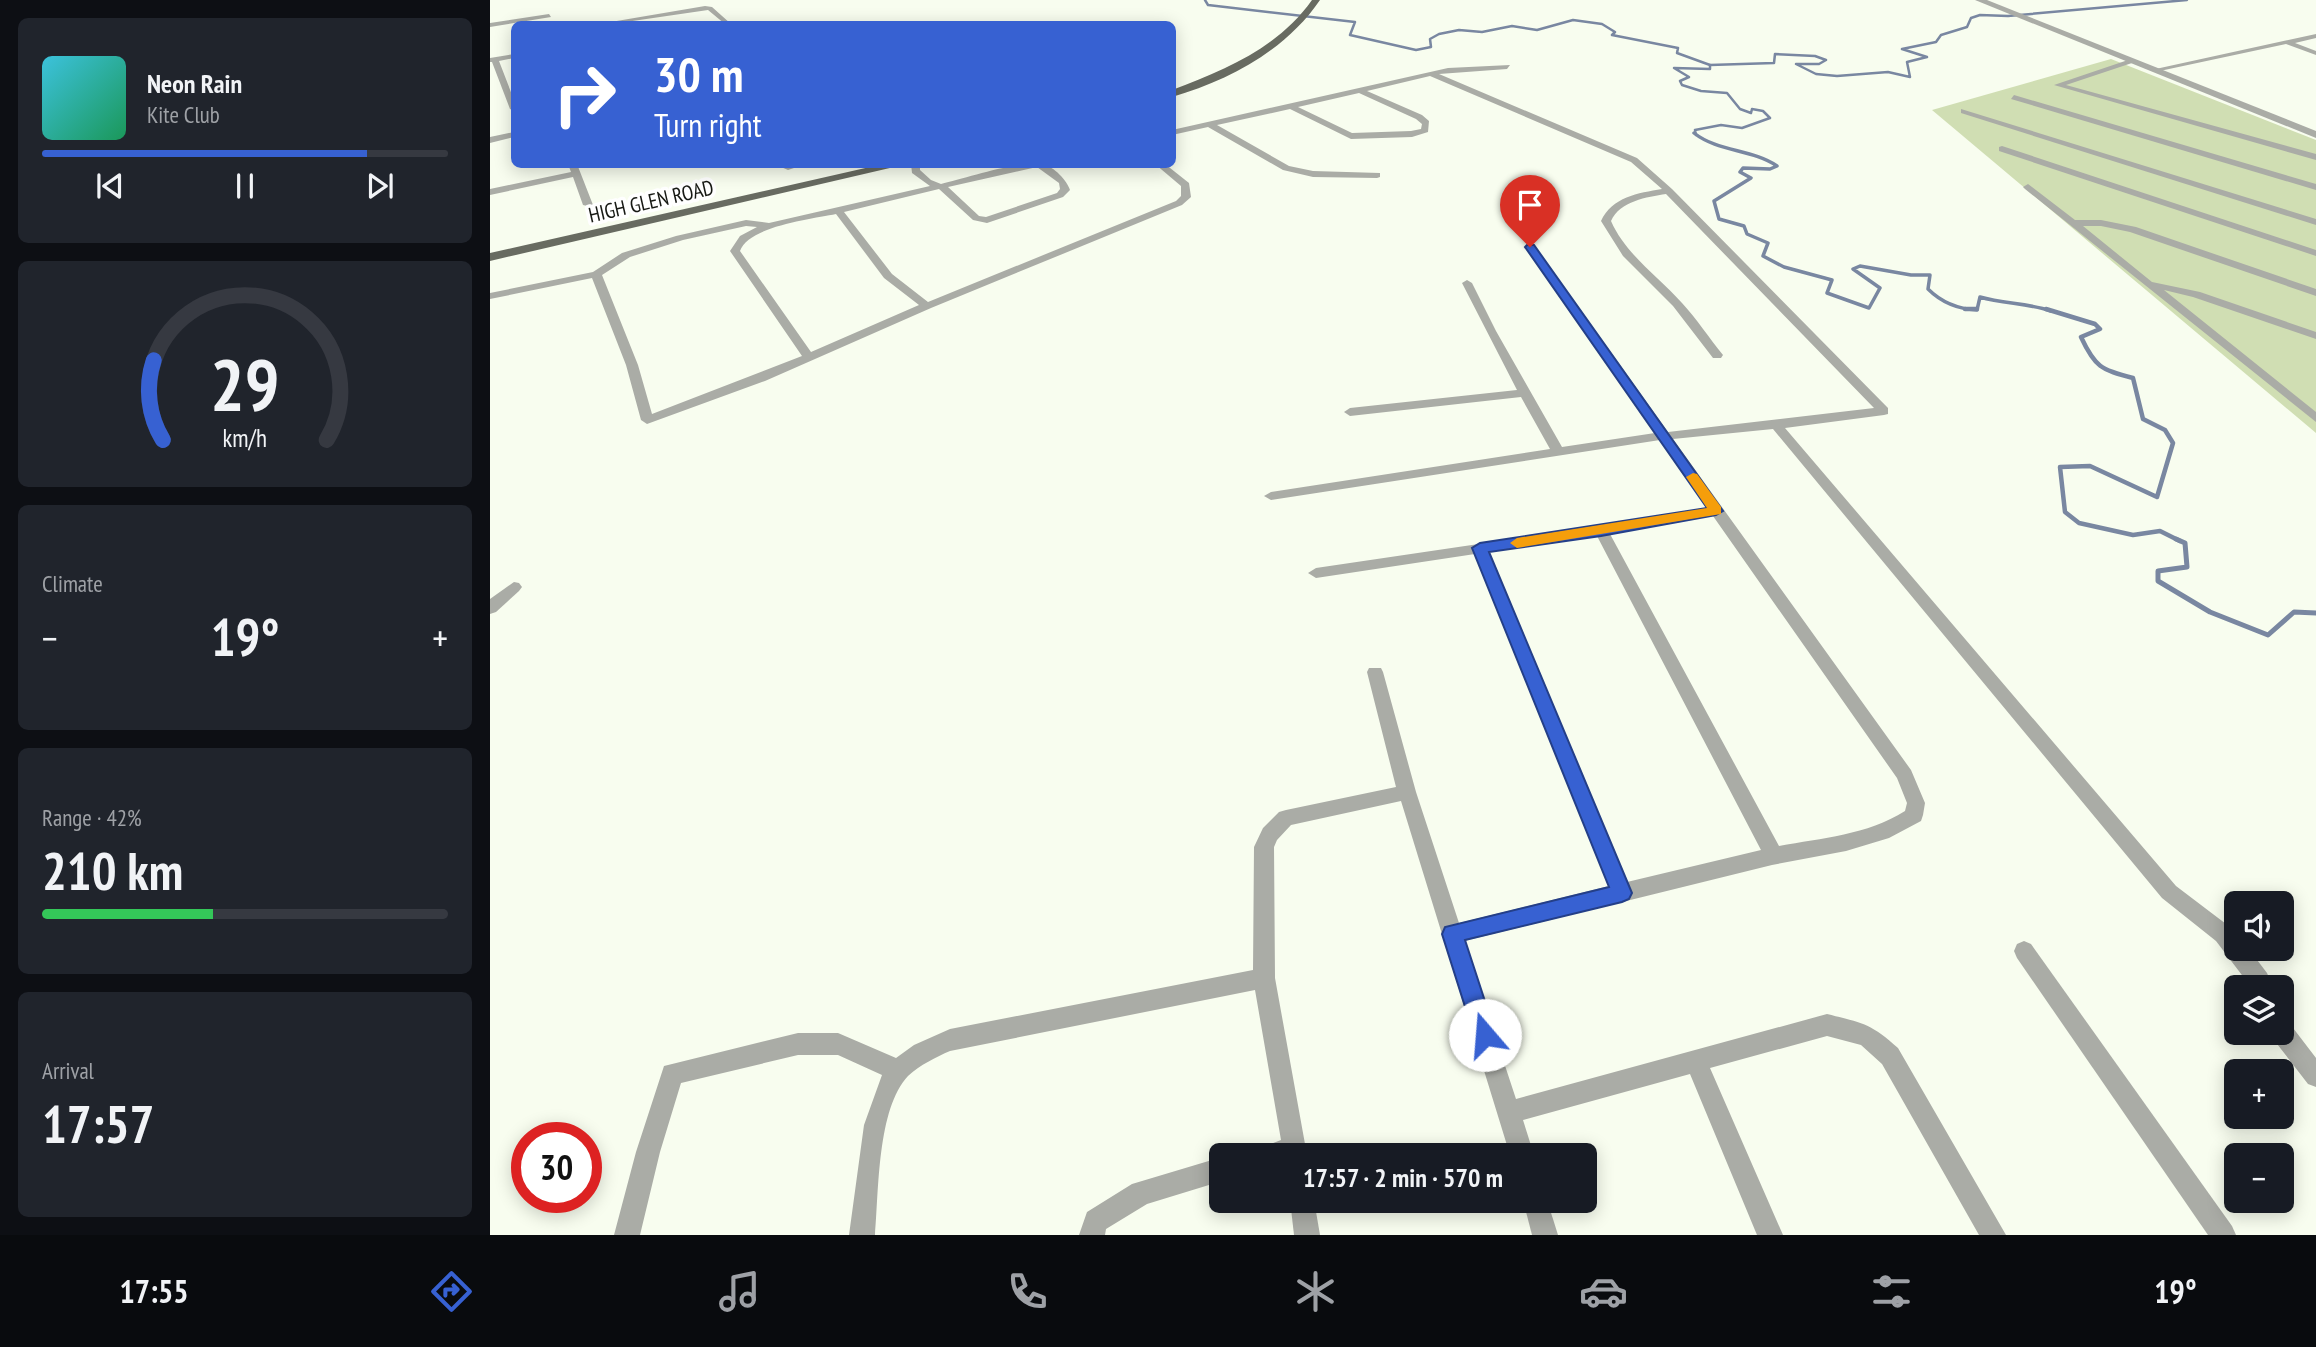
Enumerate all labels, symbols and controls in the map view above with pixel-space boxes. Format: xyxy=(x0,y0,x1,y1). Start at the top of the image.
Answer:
text: 30 m xyxy=(654,42,743,106)
icon: right xyxy=(539,49,630,140)
text: Neon Rain xyxy=(147,67,242,100)
text: Kite Club xyxy=(147,100,220,129)
text: Turn right xyxy=(654,104,762,146)
icon: previous xyxy=(91,167,129,205)
icon: pause xyxy=(226,167,264,205)
icon: next xyxy=(361,167,399,205)
street label: HIGH GLEN ROAD xyxy=(586,174,716,228)
pin xyxy=(1500,175,1560,247)
icon: arrive xyxy=(1511,186,1549,224)
text: 29 xyxy=(210,337,280,431)
text: km/h xyxy=(223,422,267,454)
text: Climate xyxy=(42,569,103,598)
text: 19° xyxy=(211,603,279,670)
text: − xyxy=(42,613,58,662)
text: + xyxy=(432,613,448,662)
text: Range · 42% xyxy=(42,803,142,832)
text: 210 km xyxy=(42,837,183,904)
map controls xyxy=(2224,891,2294,1213)
button: sound xyxy=(2224,891,2294,961)
button: layers xyxy=(2224,975,2294,1045)
position arrow xyxy=(1448,998,1522,1072)
text: Arrival xyxy=(42,1056,94,1085)
button: + xyxy=(2224,1059,2294,1129)
text: 17:57 xyxy=(42,1090,154,1157)
speed limit sign: 30 xyxy=(511,1122,602,1213)
button: − xyxy=(2224,1143,2294,1213)
text: 17:57 · 2 min · 570 m xyxy=(1303,1161,1503,1194)
icon: directions xyxy=(427,1267,476,1316)
icon: music xyxy=(715,1267,764,1316)
icon: phone xyxy=(1003,1267,1052,1316)
icon: climate xyxy=(1291,1267,1340,1316)
icon: car xyxy=(1579,1267,1628,1316)
icon: filters xyxy=(1867,1267,1916,1316)
text: 17:55 xyxy=(119,1270,189,1312)
text: 19° xyxy=(2154,1270,2197,1312)

